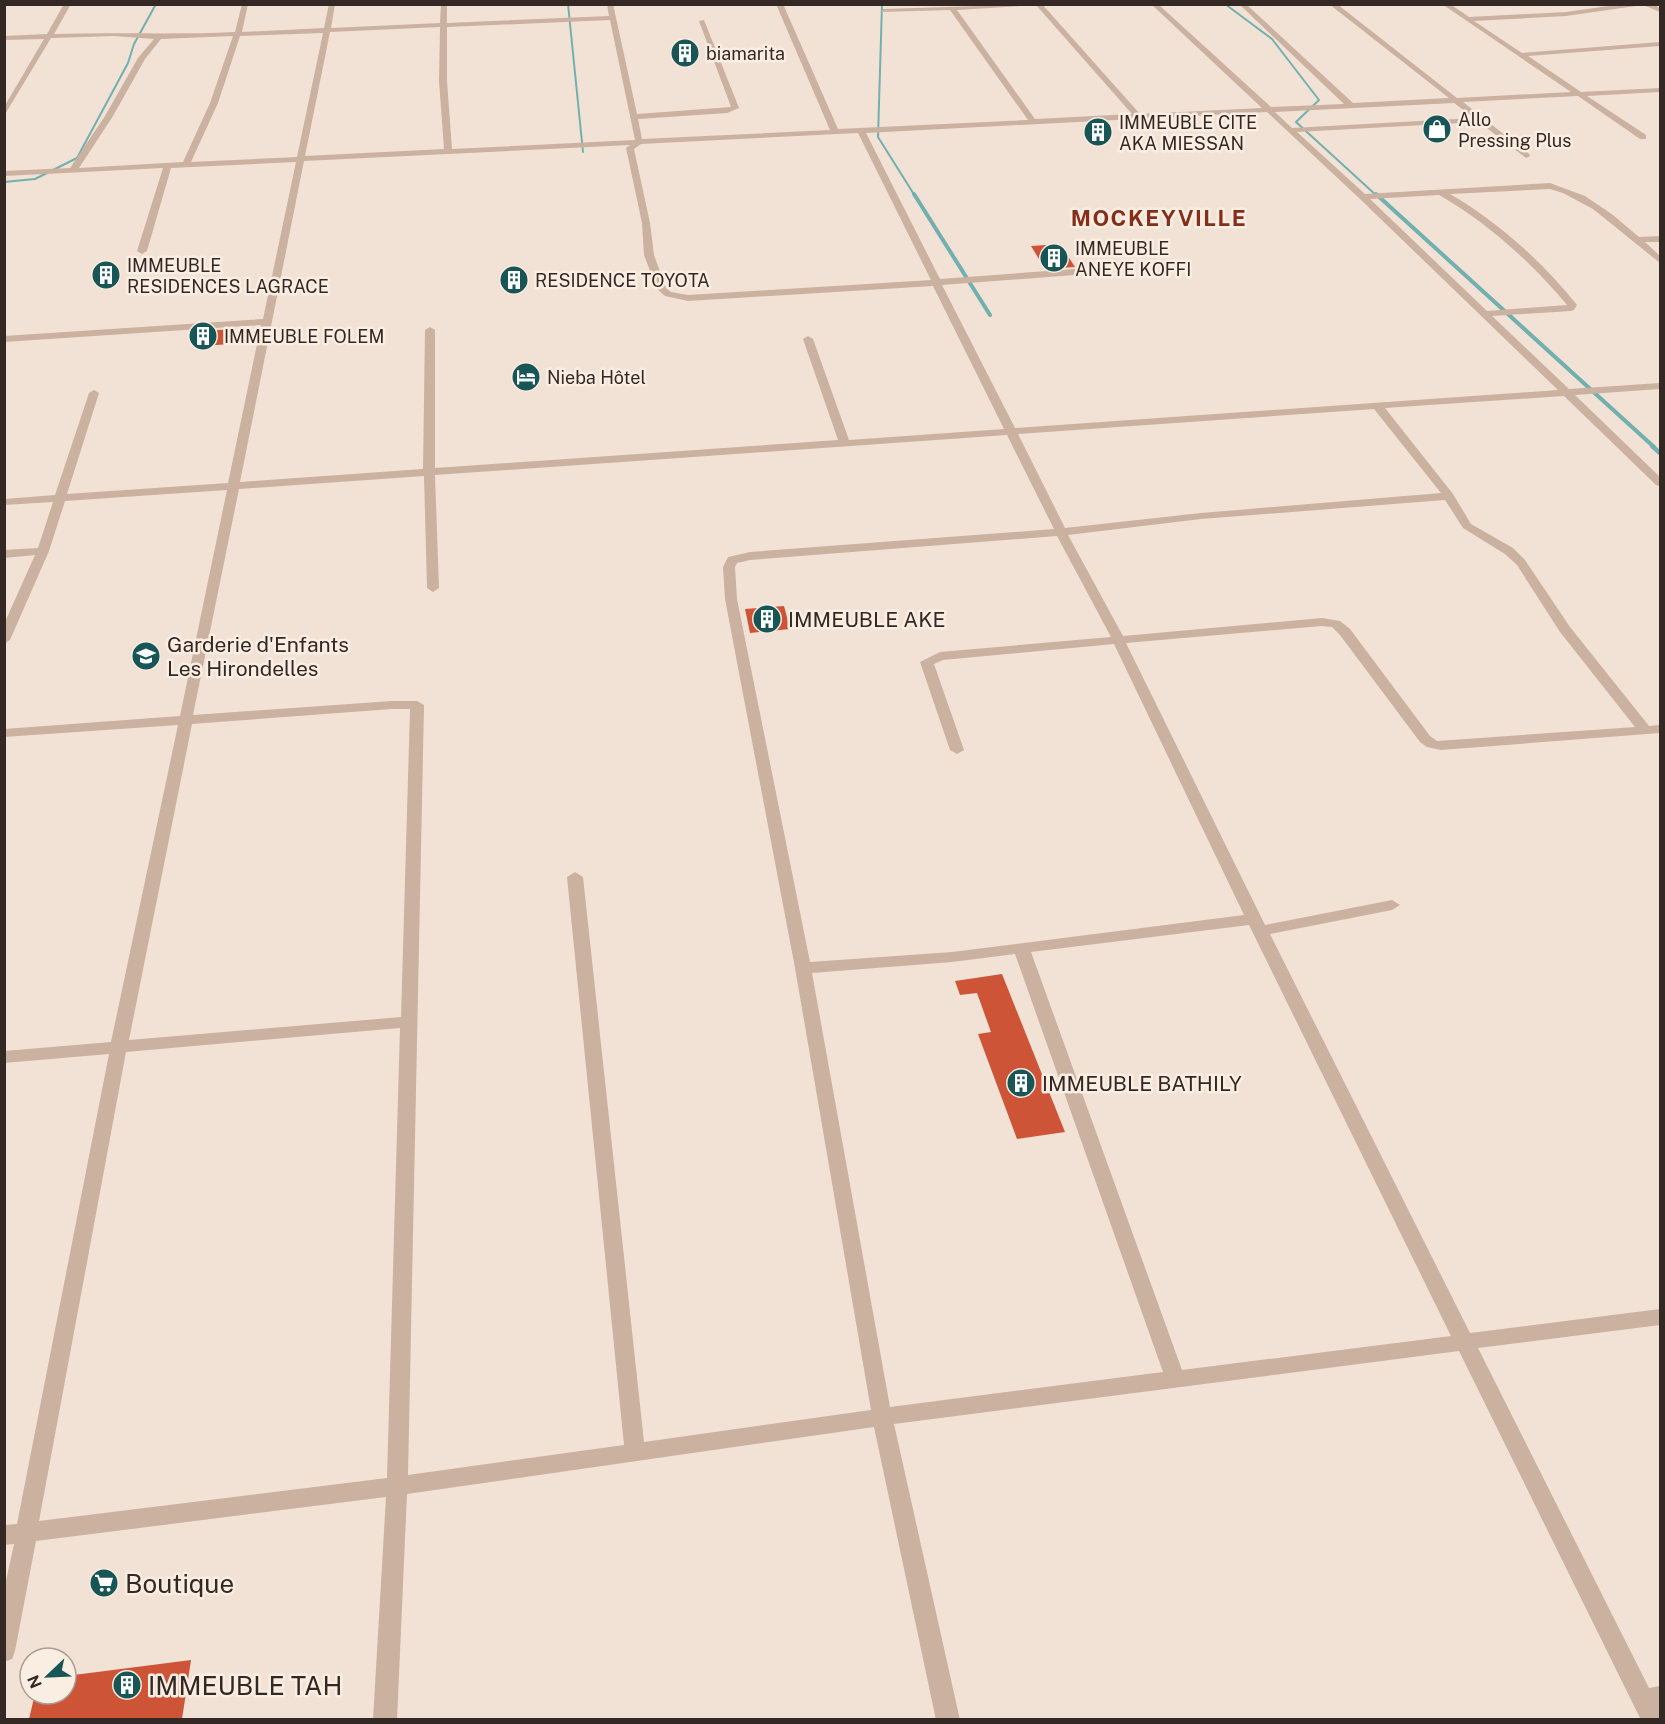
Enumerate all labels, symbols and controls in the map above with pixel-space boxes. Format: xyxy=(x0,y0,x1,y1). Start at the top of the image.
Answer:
building icon: biamarita xyxy=(669,37,701,69)
place label: biamarita xyxy=(706,43,785,64)
place label: Allo Pressing Plus xyxy=(1458,109,1571,151)
place label: IMMEUBLE CITE AKA MIESSAN xyxy=(1119,112,1257,154)
shop icon: Allo Pressing Plus xyxy=(1421,113,1453,145)
building icon: IMMEUBLE CITE AKA MIESSAN xyxy=(1082,116,1114,148)
district label: MOCKEYVILLE xyxy=(1071,205,1247,231)
place label: IMMEUBLE ANEYE KOFFI xyxy=(1075,238,1191,280)
building icon: IMMEUBLE ANEYE KOFFI xyxy=(1038,242,1070,274)
place label: IMMEUBLE RESIDENCES LAGRACE xyxy=(127,255,329,297)
building icon: IMMEUBLE RESIDENCES LAGRACE xyxy=(90,259,122,291)
building icon: RESIDENCE TOYOTA xyxy=(498,264,530,296)
place label: RESIDENCE TOYOTA xyxy=(535,270,710,291)
building icon: IMMEUBLE FOLEM xyxy=(187,320,219,352)
place label: IMMEUBLE FOLEM xyxy=(224,326,384,347)
hotel icon: Nieba Hôtel xyxy=(510,361,542,393)
place label: Nieba Hôtel xyxy=(547,367,646,388)
building icon: IMMEUBLE AKE xyxy=(751,603,783,635)
place label: IMMEUBLE AKE xyxy=(788,607,946,632)
place label: Garderie d'Enfants Les Hirondelles xyxy=(167,632,349,681)
school or university icon: Garderie d'Enfants Les Hirondelles xyxy=(130,640,162,672)
building icon: IMMEUBLE BATHILY xyxy=(1005,1067,1037,1099)
place label: IMMEUBLE BATHILY xyxy=(1042,1071,1242,1096)
supermarket icon: Boutique xyxy=(88,1567,120,1599)
place label: Boutique xyxy=(125,1568,234,1599)
north arrow xyxy=(18,1646,78,1706)
building icon: IMMEUBLE TAH xyxy=(111,1669,143,1701)
place label: IMMEUBLE TAH xyxy=(148,1670,342,1701)
text: N xyxy=(23,1672,46,1691)

